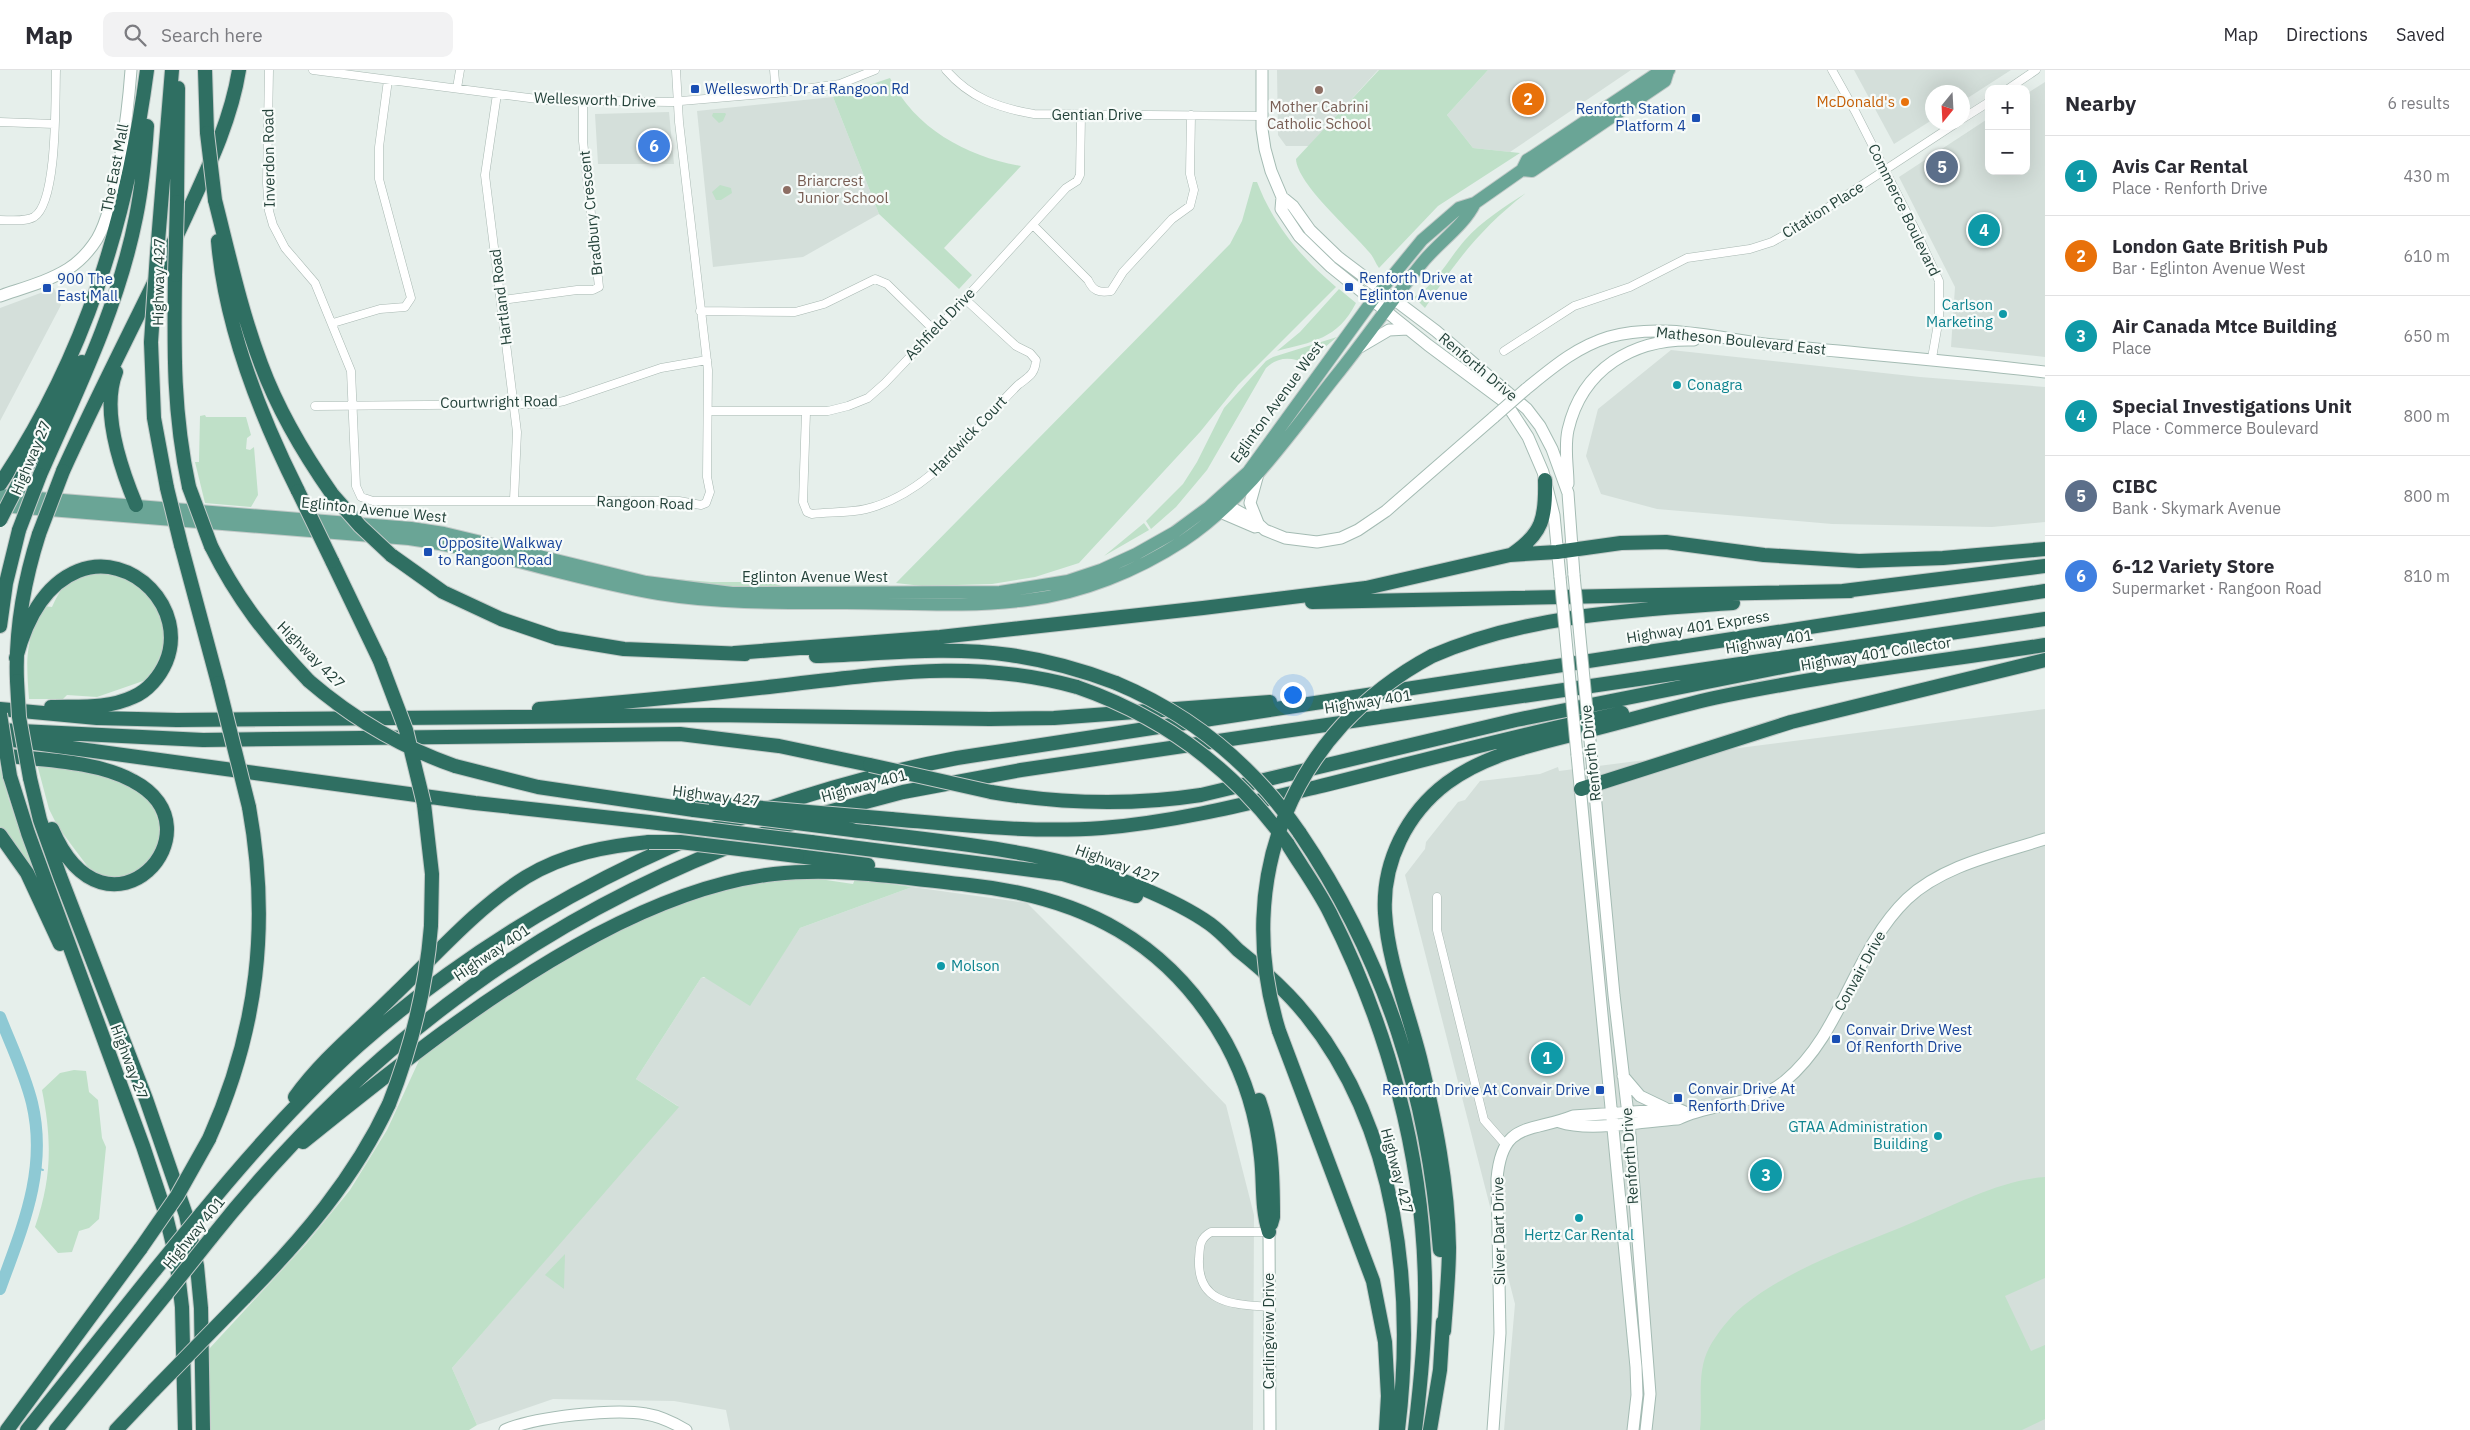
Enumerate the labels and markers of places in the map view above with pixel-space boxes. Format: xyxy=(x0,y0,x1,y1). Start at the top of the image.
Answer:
place label: Wellesworth Dr at Rangoon Rd xyxy=(705,79,909,98)
pin: 2 xyxy=(1512,80,1544,118)
marker: Wellesworth Dr at Rangoon Rd xyxy=(689,83,701,95)
marker: Mother Cabrini Catholic School xyxy=(1313,84,1325,96)
place label: McDonald's xyxy=(1817,92,1895,111)
marker: McDonald's xyxy=(1899,96,1911,108)
place label: Mother Cabrini Catholic School xyxy=(1267,97,1371,133)
place label: Renforth Station Platform 4 xyxy=(1576,99,1686,135)
marker: Renforth Station Platform 4 xyxy=(1690,112,1702,124)
pin: 6 xyxy=(638,127,670,165)
pin: 5 xyxy=(1926,148,1958,186)
place label: Briarcrest Junior School xyxy=(797,171,889,207)
marker: Briarcrest Junior School xyxy=(781,184,793,196)
pin: 4 xyxy=(1968,211,2000,249)
place label: Renforth Drive at Eglinton Avenue xyxy=(1359,268,1473,304)
place label: 900 The East Mall xyxy=(57,269,118,305)
marker: Renforth Drive at Eglinton Avenue xyxy=(1343,281,1355,293)
marker: 900 The East Mall xyxy=(41,282,53,294)
place label: Carlson Marketing xyxy=(1926,295,1993,331)
marker: Carlson Marketing xyxy=(1997,308,2009,320)
place label: Conagra xyxy=(1687,375,1743,394)
marker: Conagra xyxy=(1671,379,1683,391)
place label: Opposite Walkway to Rangoon Road xyxy=(438,533,563,569)
marker: Opposite Walkway to Rangoon Road xyxy=(422,546,434,558)
place label: Molson xyxy=(951,956,1000,975)
marker: Molson xyxy=(935,960,947,972)
place label: Convair Drive West Of Renforth Drive xyxy=(1846,1020,1972,1056)
marker: Convair Drive West Of Renforth Drive xyxy=(1830,1033,1842,1045)
pin: 1 xyxy=(1531,1039,1563,1077)
place label: Convair Drive At Renforth Drive xyxy=(1688,1079,1795,1115)
place label: Renforth Drive At Convair Drive xyxy=(1382,1080,1590,1099)
marker: Renforth Drive At Convair Drive xyxy=(1594,1084,1606,1096)
marker: Convair Drive At Renforth Drive xyxy=(1672,1092,1684,1104)
place label: GTAA Administration Building xyxy=(1788,1117,1928,1153)
marker: GTAA Administration Building xyxy=(1932,1130,1944,1142)
pin: 3 xyxy=(1750,1156,1782,1194)
marker: Hertz Car Rental xyxy=(1573,1212,1585,1224)
place label: Hertz Car Rental xyxy=(1524,1225,1634,1244)

